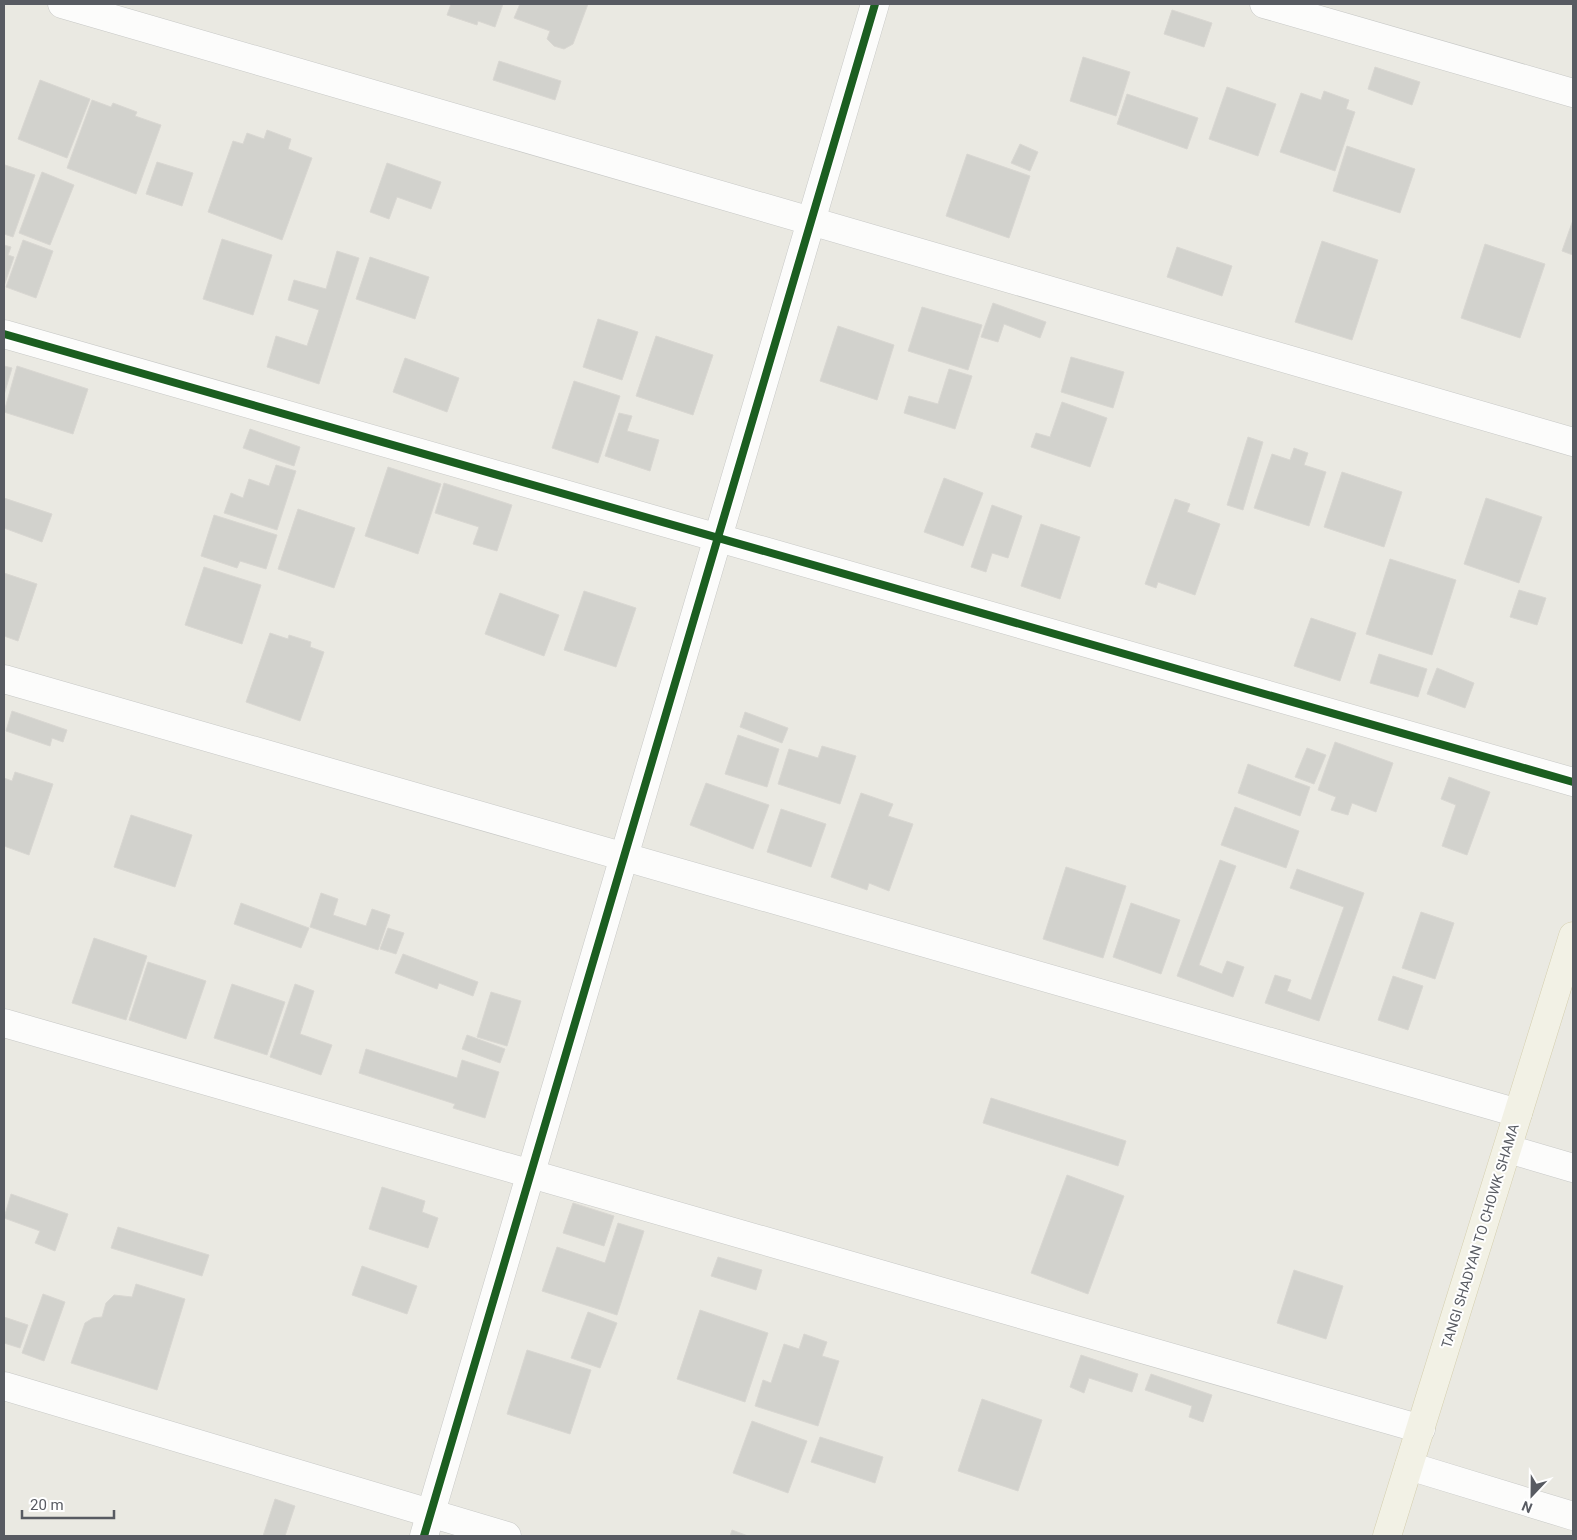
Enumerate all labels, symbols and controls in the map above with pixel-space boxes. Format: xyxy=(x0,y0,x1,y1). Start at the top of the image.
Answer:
street label: TANGI SHADYAN TO CHOWK SHAMA xyxy=(1438,1122,1522,1350)
north arrow xyxy=(1507,1470,1557,1520)
scale bar xyxy=(22,1488,115,1520)
text: 20 m xyxy=(30,1496,64,1514)
text: N xyxy=(1520,1498,1535,1516)

